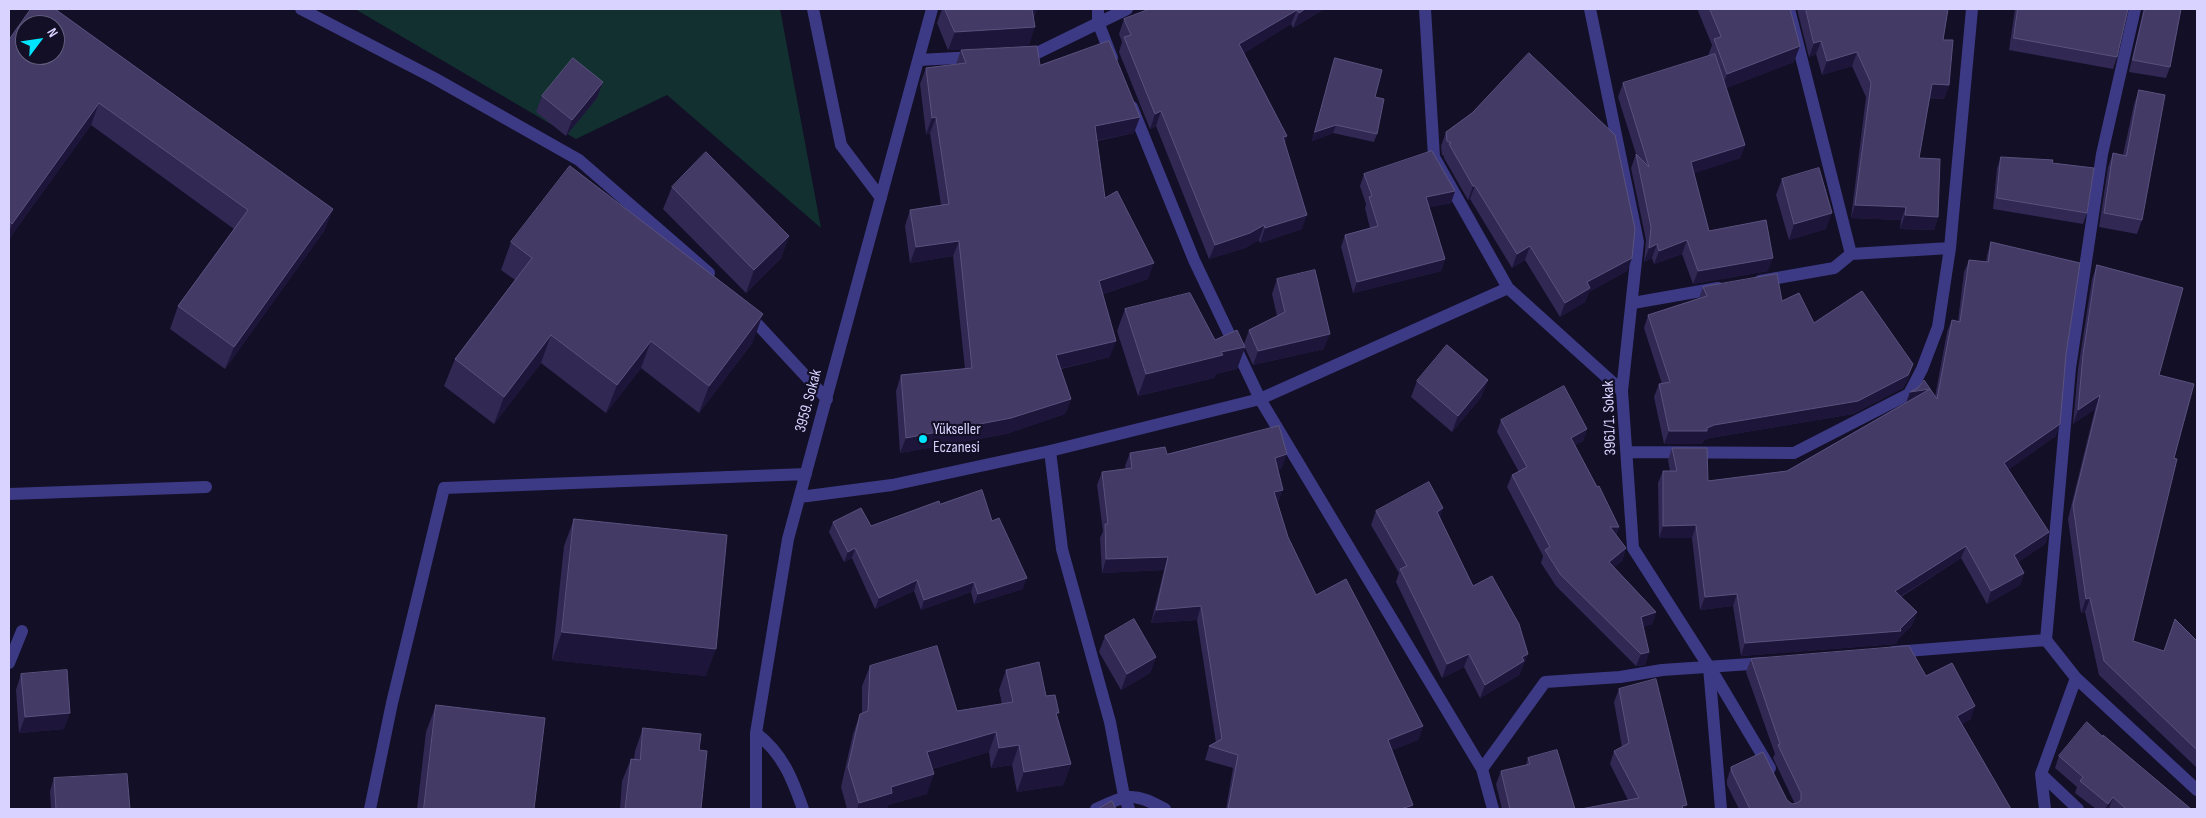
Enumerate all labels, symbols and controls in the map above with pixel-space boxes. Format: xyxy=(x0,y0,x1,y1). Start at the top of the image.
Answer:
north arrow xyxy=(15,15,65,65)
text: N xyxy=(43,25,62,40)
street label: 3959. Sokak xyxy=(791,367,827,435)
street label: 3961/1. Sokak xyxy=(1599,380,1621,456)
place label: Yükseller Eczanesi xyxy=(933,420,981,458)
marker: Yükseller Eczanesi xyxy=(917,433,929,445)

